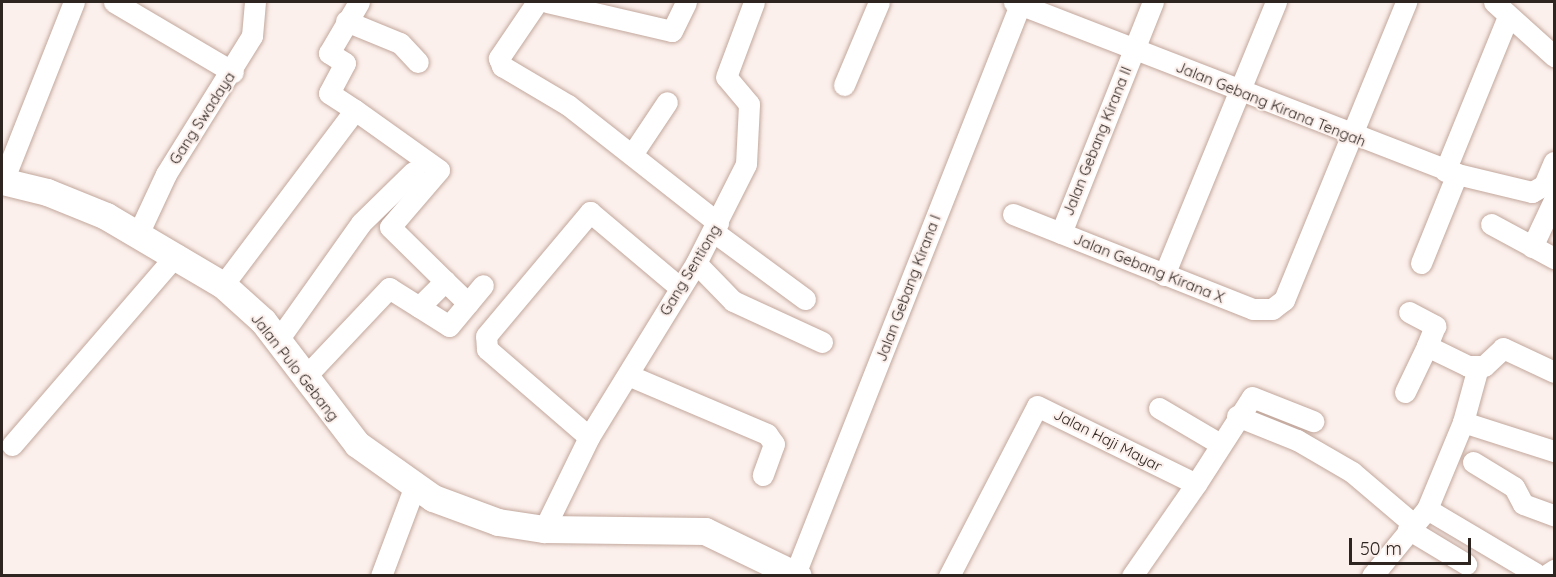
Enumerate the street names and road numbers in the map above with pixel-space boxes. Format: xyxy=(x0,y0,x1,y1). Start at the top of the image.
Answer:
street label: Jalan Gebang Kirana Tengah xyxy=(1173,58,1369,150)
street label: Jalan Gebang Kirana II xyxy=(1059,64,1135,218)
street label: Gang Swadaya xyxy=(165,68,239,168)
street label: Jalan Gebang Kirana I xyxy=(872,212,944,364)
street label: Gang Sentiong xyxy=(656,221,724,319)
street label: Jalan Gebang Kirana X xyxy=(1071,229,1227,307)
street label: Jalan Pulo Gebang xyxy=(247,309,343,425)
street label: Jalan Haji Mayar xyxy=(1051,405,1165,475)

